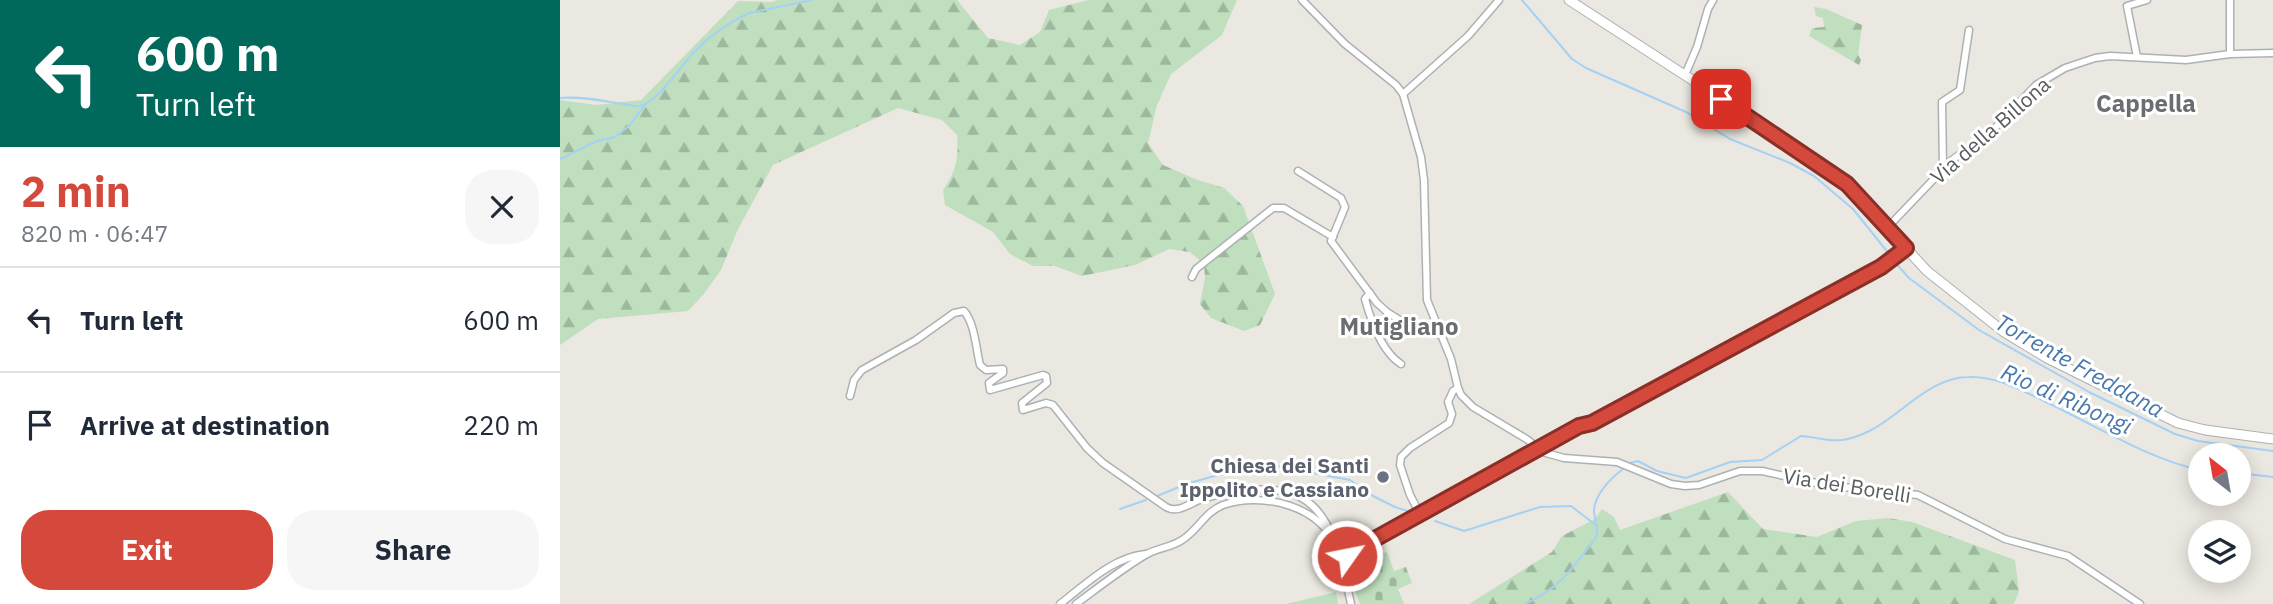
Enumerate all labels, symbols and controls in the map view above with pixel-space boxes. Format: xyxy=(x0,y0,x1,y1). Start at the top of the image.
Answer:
text: 600 m xyxy=(136,21,280,84)
icon: left xyxy=(21,28,112,119)
pin xyxy=(1691,69,1751,129)
street label: Via della Billona xyxy=(1924,70,2056,190)
icon: arrive xyxy=(1702,80,1740,118)
text: Turn left xyxy=(136,83,256,125)
district label: Cappella xyxy=(2096,87,2196,119)
text: 2 min xyxy=(21,164,131,219)
button: close xyxy=(465,170,539,244)
text: 820 m · 06:47 xyxy=(21,218,168,248)
icon: left xyxy=(21,301,59,339)
text: Turn left xyxy=(80,303,183,337)
text: 600 m xyxy=(463,303,539,337)
water label: Torrente Freddana xyxy=(1990,306,2170,424)
district label: Mutigliano xyxy=(1340,310,1458,342)
water label: Rio di Ribongi xyxy=(1997,356,2138,441)
icon: arrive xyxy=(21,406,59,444)
text: Arrive at destination xyxy=(80,408,330,442)
text: 220 m xyxy=(463,408,539,442)
north arrow xyxy=(2188,443,2250,506)
map controls xyxy=(2188,443,2251,583)
place label: Chiesa dei Santi Ippolito e Cassiano xyxy=(1180,451,1369,503)
street label: Via dei Borelli xyxy=(1781,461,1913,509)
marker: Chiesa dei Santi Ippolito e Cassiano xyxy=(1375,469,1391,485)
button: Exit xyxy=(21,510,273,590)
button: Share xyxy=(287,510,539,590)
position arrow xyxy=(1310,519,1384,593)
button: layers xyxy=(2188,520,2251,583)

